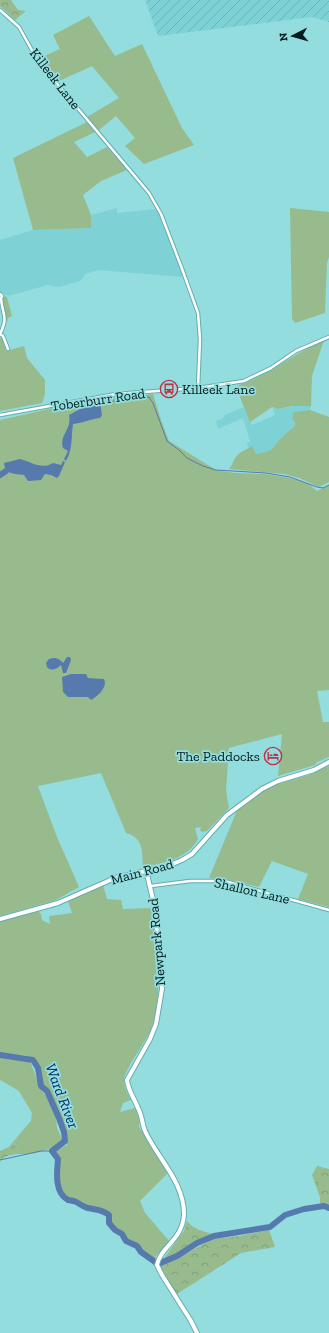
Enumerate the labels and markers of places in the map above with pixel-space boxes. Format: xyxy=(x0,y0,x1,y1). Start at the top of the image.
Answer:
bus stop icon: Killeek Lane xyxy=(159,379,179,399)
place label: Killeek Lane xyxy=(182,381,255,398)
hotel icon: The Paddocks xyxy=(263,746,283,766)
place label: The Paddocks xyxy=(177,748,260,765)

